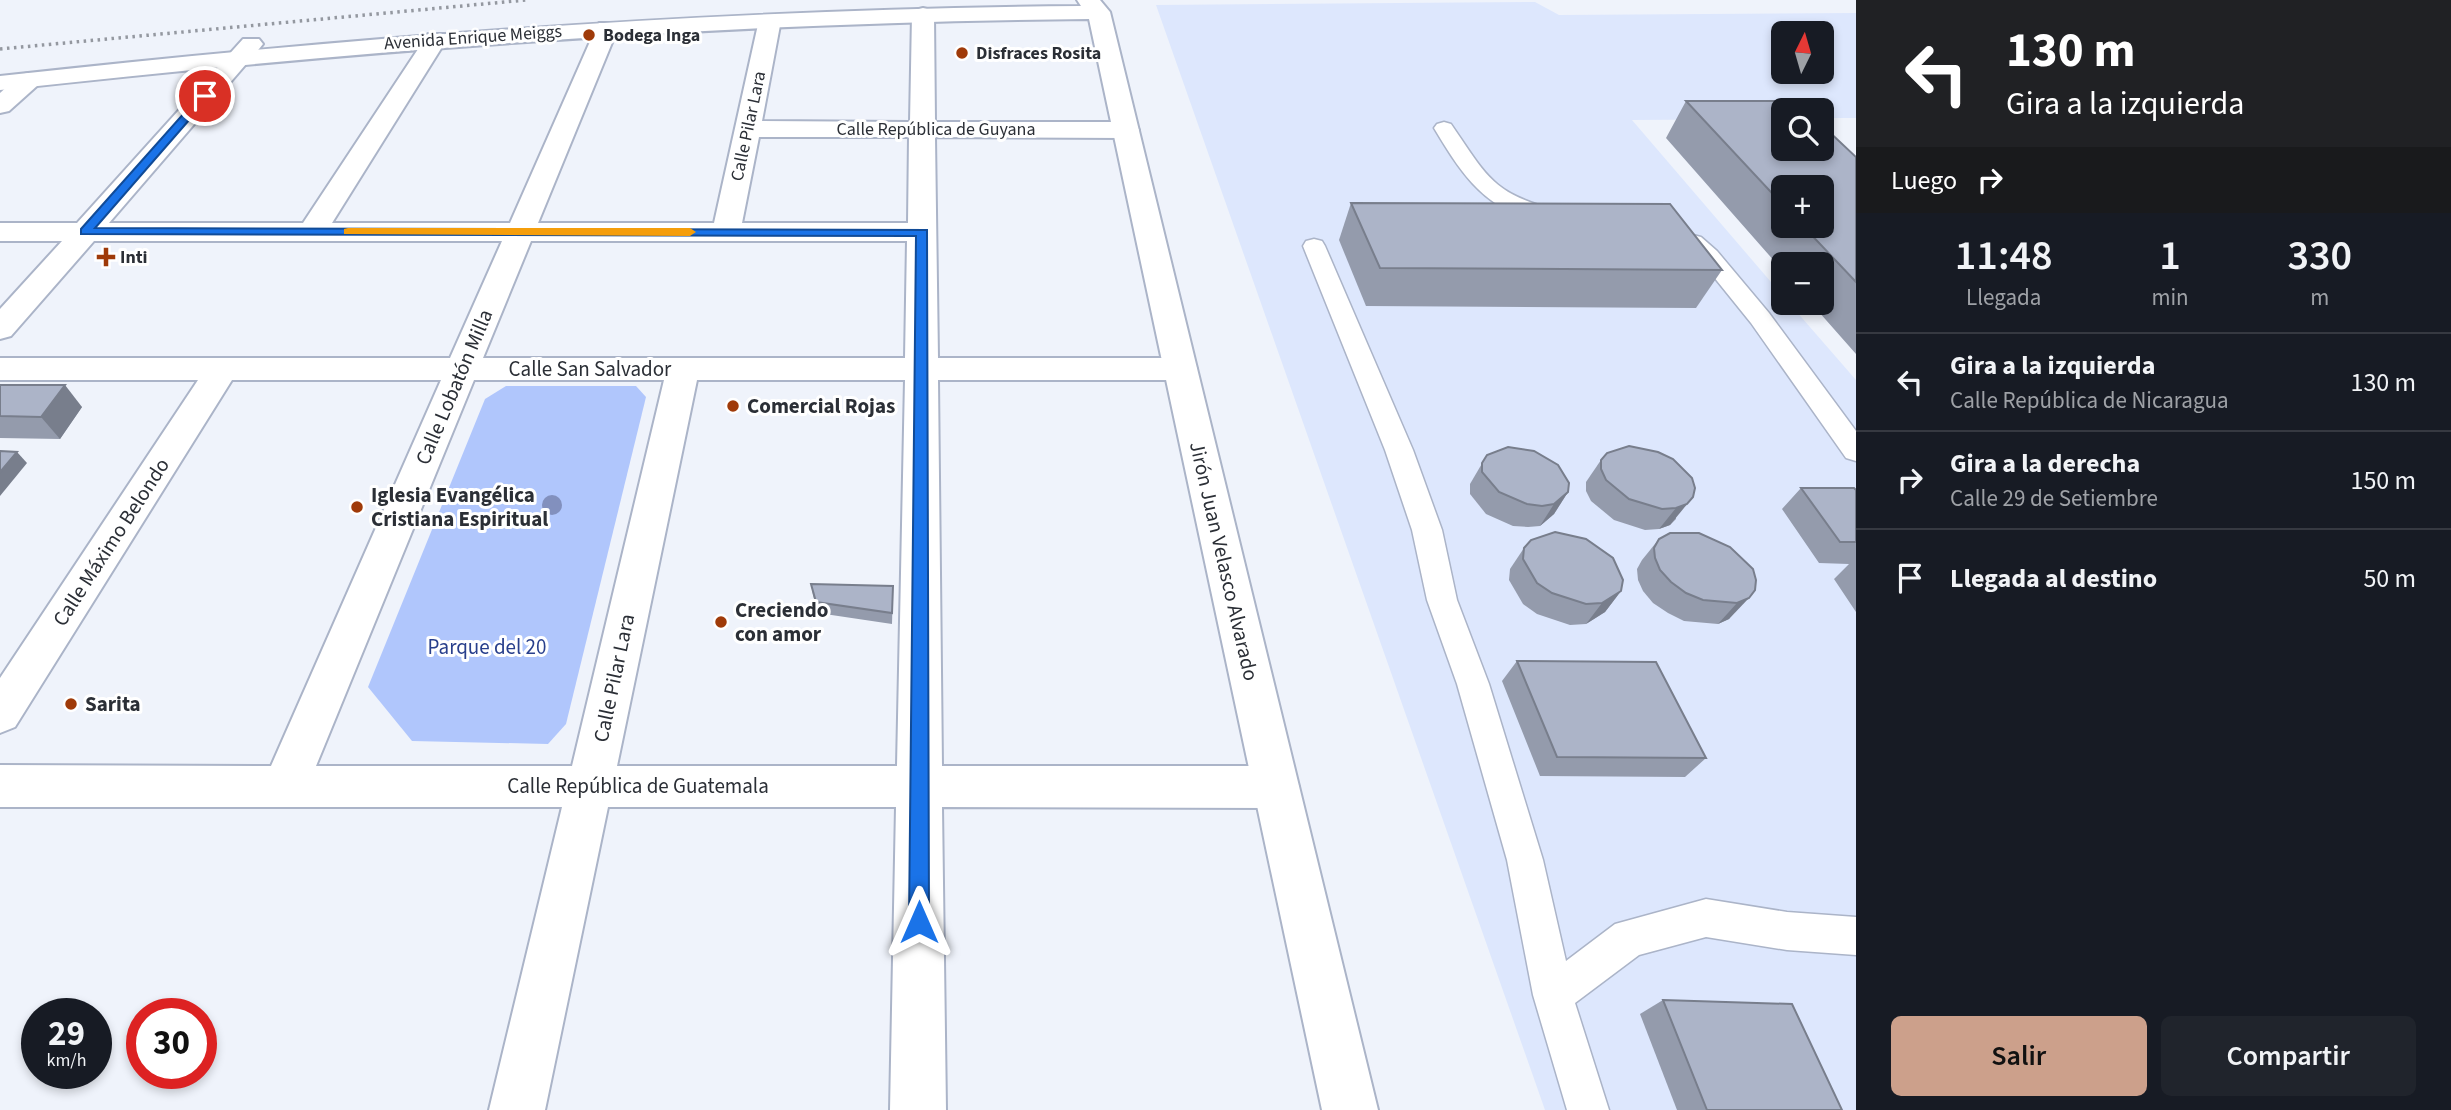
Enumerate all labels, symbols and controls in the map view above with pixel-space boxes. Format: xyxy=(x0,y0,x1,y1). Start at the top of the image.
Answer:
text: 130 m xyxy=(2006,16,2135,86)
street label: Avenida Enrique Meiggs xyxy=(383,19,563,56)
north arrow xyxy=(1771,21,1834,84)
map controls xyxy=(1771,21,1834,315)
place label: Bodega Inga xyxy=(603,23,700,48)
marker: Bodega Inga xyxy=(581,27,597,43)
icon: left xyxy=(1891,28,1982,119)
place label: Disfraces Rosita xyxy=(976,41,1101,66)
marker: Disfraces Rosita xyxy=(954,45,970,61)
pin xyxy=(175,66,235,126)
street label: Calle Pilar Lara xyxy=(725,69,772,183)
icon: arrive xyxy=(186,77,224,115)
text: Gira a la izquierda xyxy=(2006,81,2244,127)
button: search xyxy=(1771,98,1834,161)
street label: Calle República de Guyana xyxy=(837,117,1035,142)
icon: right xyxy=(1971,161,2009,199)
text: Luego xyxy=(1891,162,1957,199)
button: + xyxy=(1771,175,1834,238)
text: 11:48 xyxy=(1955,226,2053,286)
text: 1 xyxy=(2159,226,2181,286)
text: 330 xyxy=(2288,226,2352,286)
place label: Inti xyxy=(120,245,148,270)
marker: Inti xyxy=(98,249,114,265)
button: − xyxy=(1771,252,1834,315)
text: Llegada xyxy=(1966,281,2041,314)
text: min xyxy=(2151,281,2189,314)
text: m xyxy=(2310,281,2329,314)
street label: Calle Lobatón Milla xyxy=(408,305,500,469)
text: Gira a la izquierda xyxy=(1950,347,2155,384)
street label: Calle San Salvador xyxy=(509,354,672,384)
icon: left xyxy=(1891,363,1929,401)
text: 130 m xyxy=(2350,364,2416,401)
text: Calle República de Nicaragua xyxy=(1950,384,2229,417)
place label: Comercial Rojas xyxy=(747,391,895,421)
marker: Comercial Rojas xyxy=(725,398,741,414)
street label: Jirón Juan Velasco Alvarado xyxy=(1182,438,1266,684)
text: Gira a la derecha xyxy=(1950,445,2140,482)
street label: Calle Máximo Belondo xyxy=(45,452,177,632)
icon: right xyxy=(1891,461,1929,499)
text: 150 m xyxy=(2350,462,2416,499)
place label: Iglesia Evangélica Cristiana Espiritual xyxy=(371,480,548,534)
text: Calle 29 de Setiembre xyxy=(1950,482,2158,515)
marker: Iglesia Evangélica Cristiana Espiritual xyxy=(349,499,365,515)
icon: arrive xyxy=(1891,559,1929,597)
text: Llegada al destino xyxy=(1950,560,2157,597)
text: 50 m xyxy=(2363,560,2416,597)
place label: Creciendo con amor xyxy=(735,595,828,649)
street label: Calle Pilar Lara xyxy=(586,611,642,745)
marker: Creciendo con amor xyxy=(713,614,729,630)
park label: Parque del 20 xyxy=(428,632,546,662)
place label: Sarita xyxy=(85,689,141,719)
marker: Sarita xyxy=(63,696,79,712)
street label: Calle República de Guatemala xyxy=(507,771,769,801)
position arrow xyxy=(882,885,956,959)
speed limit sign: 30 xyxy=(126,998,217,1089)
text: 29 xyxy=(48,1009,85,1059)
button: Salir xyxy=(1891,1016,2147,1096)
button: Compartir xyxy=(2161,1016,2416,1096)
text: km/h xyxy=(47,1048,86,1073)

